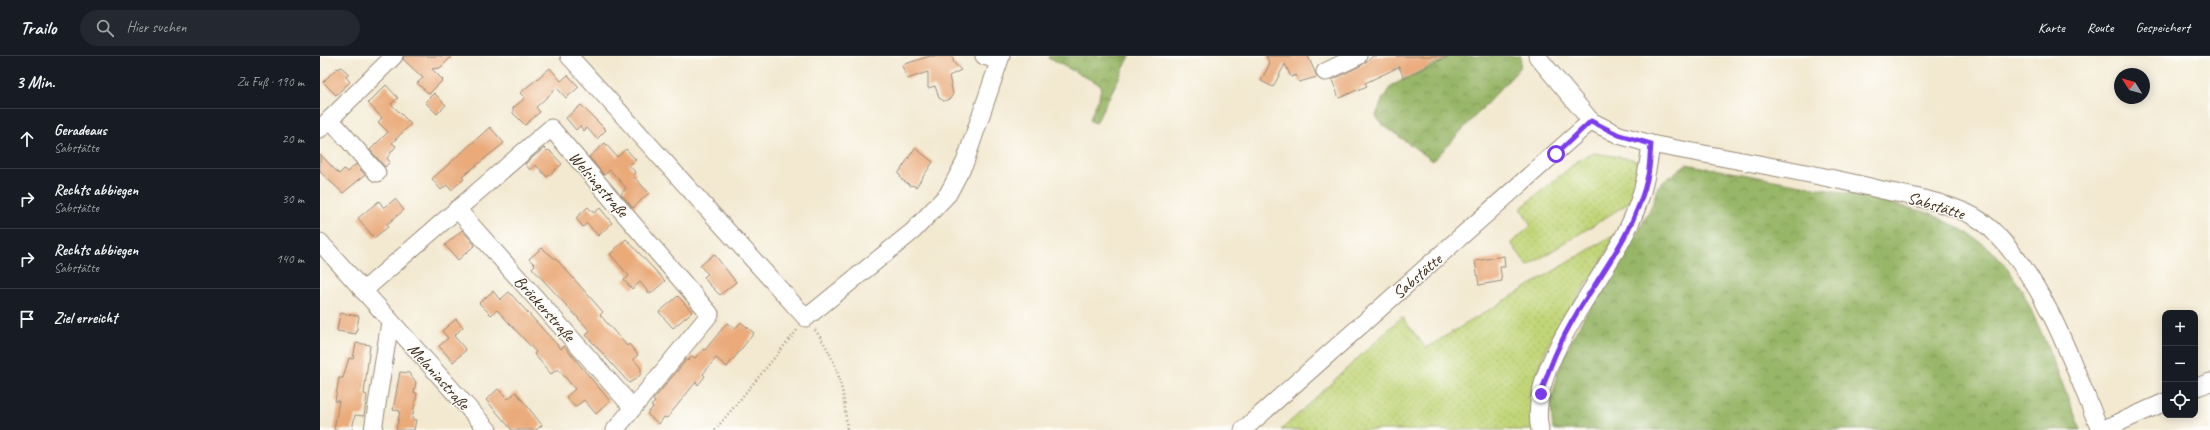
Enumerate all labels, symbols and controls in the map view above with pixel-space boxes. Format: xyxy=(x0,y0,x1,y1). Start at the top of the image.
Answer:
search box xyxy=(80,10,360,46)
text: Trailo xyxy=(20,16,56,40)
icon: search xyxy=(94,17,116,39)
text: Hier suchen xyxy=(126,18,187,37)
text: Karte xyxy=(2038,19,2065,36)
text: Route xyxy=(2087,19,2113,36)
text: Gespeichert xyxy=(2135,19,2190,36)
north arrow xyxy=(2114,68,2150,104)
text: 3 Min. xyxy=(16,72,55,93)
text: Zu Fuß · 190 m xyxy=(237,74,304,90)
text: Geradeaus xyxy=(54,121,107,140)
icon: ahead xyxy=(16,128,38,150)
text: 20 m xyxy=(282,131,304,147)
text: Sabstätte xyxy=(54,140,99,156)
route start xyxy=(1547,145,1565,163)
street label: Welsingstraße xyxy=(564,147,634,223)
text: Rechts abbiegen xyxy=(54,181,138,200)
street label: Sabstätte xyxy=(1905,187,1968,225)
icon: right xyxy=(16,188,38,210)
text: 30 m xyxy=(282,191,304,207)
text: Sabstätte xyxy=(54,200,99,216)
text: Rechts abbiegen xyxy=(54,241,138,260)
icon: right xyxy=(16,248,38,270)
street label: Sabstätte xyxy=(1388,248,1447,304)
text: 140 m xyxy=(276,251,304,267)
text: Sabstätte xyxy=(54,260,99,276)
street label: Bröckerstraße xyxy=(510,271,581,347)
icon: arrive xyxy=(16,308,38,330)
text: Ziel erreicht xyxy=(54,309,117,328)
map controls xyxy=(2162,310,2198,418)
button: + xyxy=(2162,310,2198,346)
street label: Melaniastraße xyxy=(403,339,475,415)
button: − xyxy=(2162,346,2198,382)
button: locate xyxy=(2162,382,2198,418)
route end xyxy=(1532,385,1550,403)

